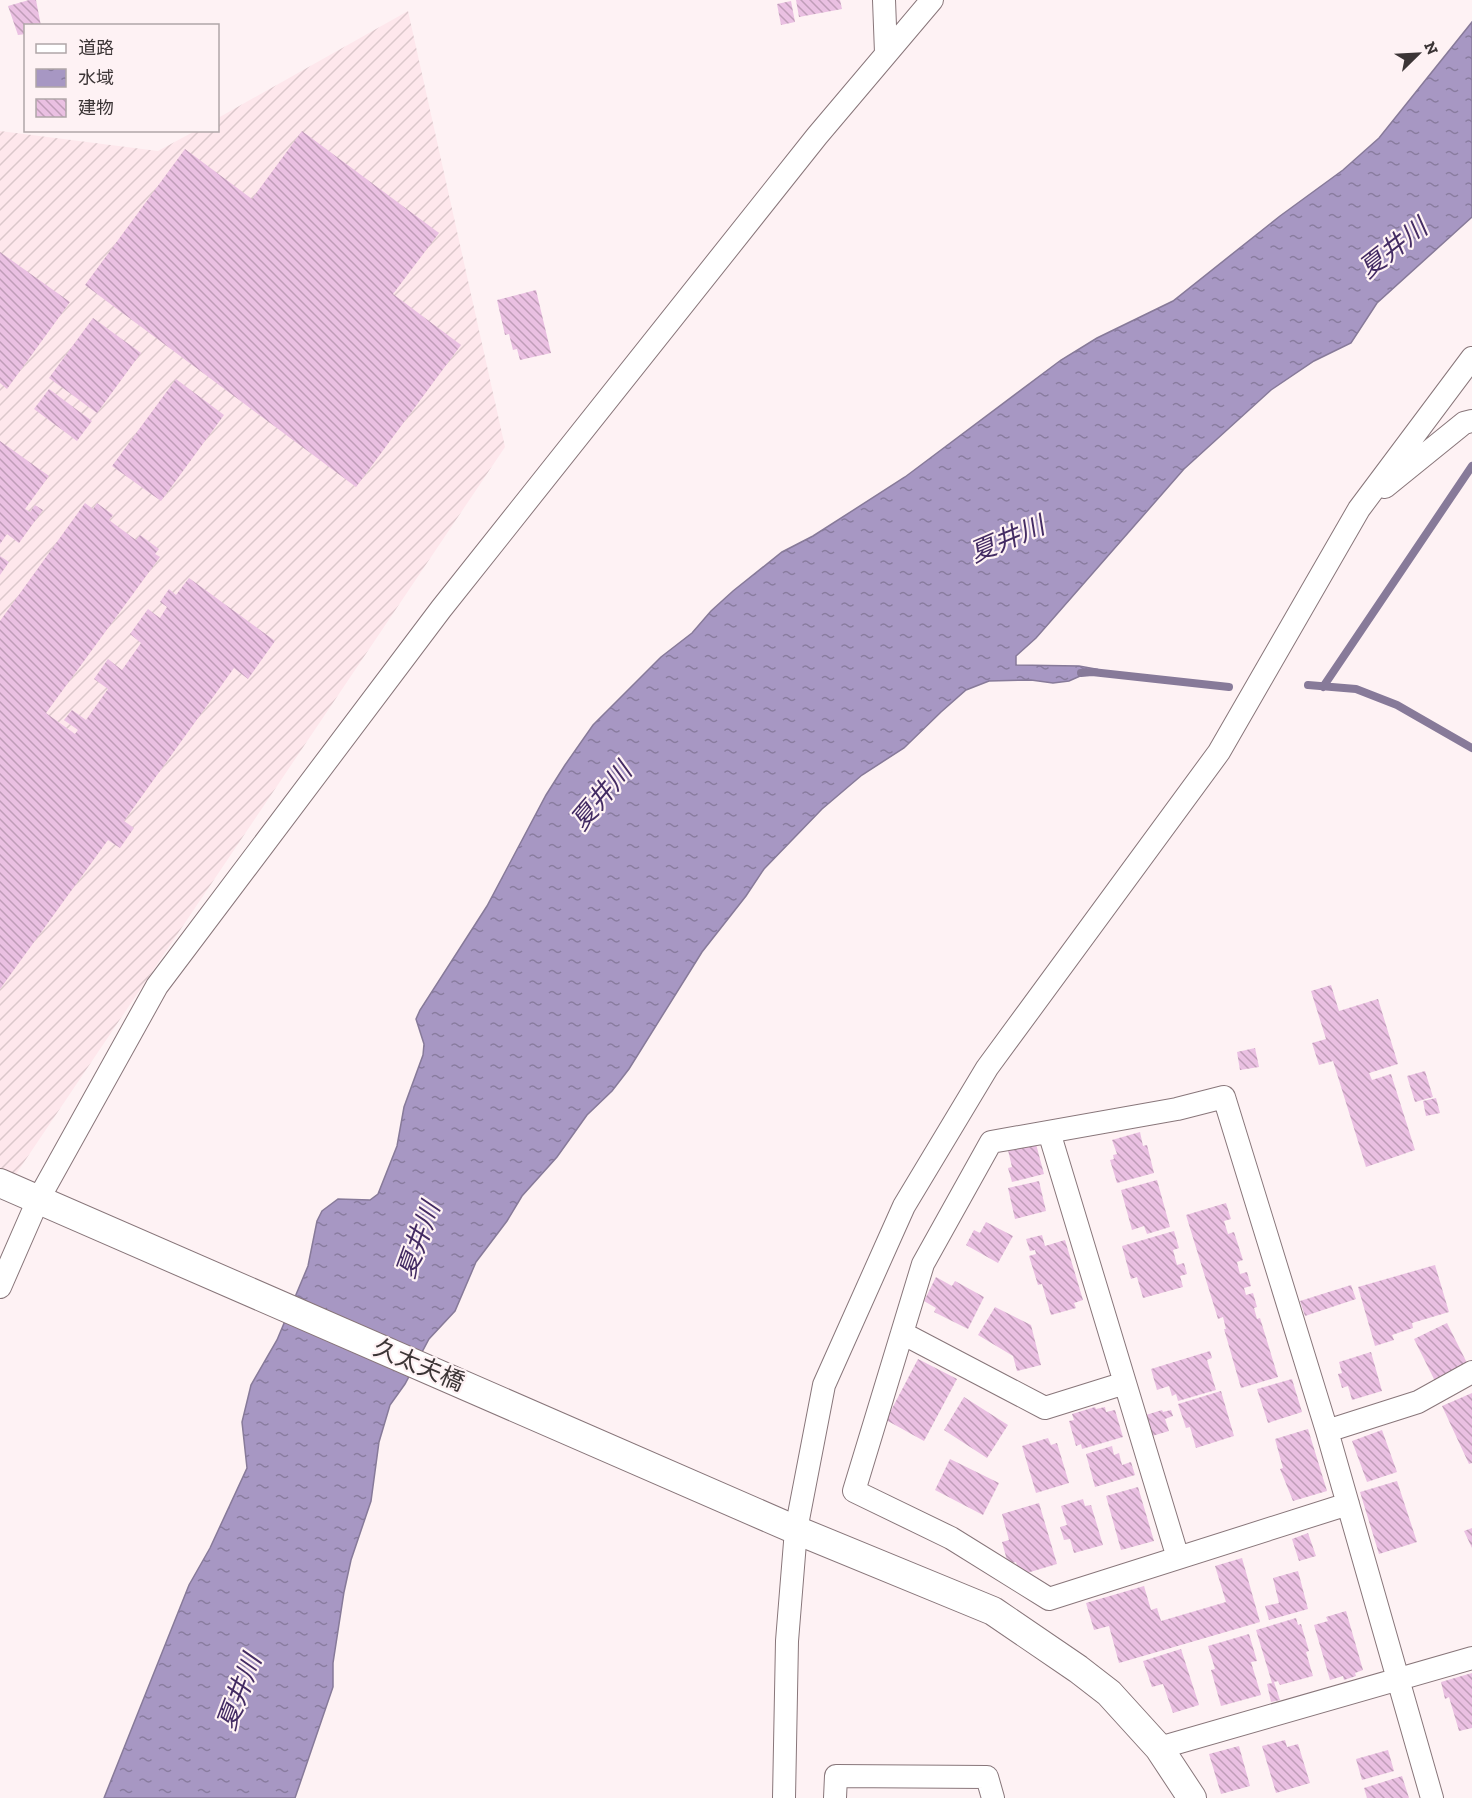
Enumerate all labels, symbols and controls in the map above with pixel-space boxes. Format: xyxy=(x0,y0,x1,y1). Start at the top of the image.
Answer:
legend xyxy=(24,24,219,132)
north arrow xyxy=(1388,24,1448,84)
text: 道路 xyxy=(78,37,114,59)
text: N xyxy=(1420,39,1442,58)
text: 水域 xyxy=(78,67,114,89)
text: 建物 xyxy=(78,97,114,119)
water label: 夏井川 xyxy=(1352,210,1436,285)
water label: 夏井川 xyxy=(965,508,1052,569)
water label: 夏井川 xyxy=(564,754,640,836)
water label: 夏井川 xyxy=(390,1195,447,1282)
street label: 久太夫橋 xyxy=(369,1332,469,1397)
water label: 夏井川 xyxy=(210,1647,269,1734)

